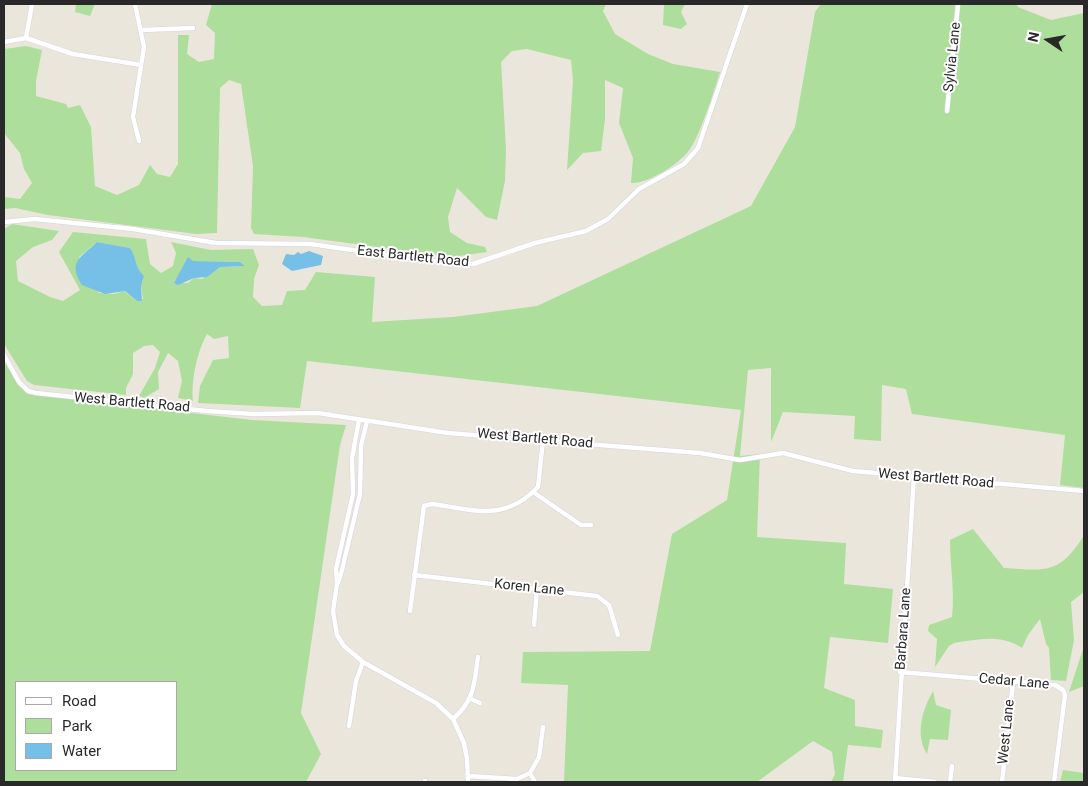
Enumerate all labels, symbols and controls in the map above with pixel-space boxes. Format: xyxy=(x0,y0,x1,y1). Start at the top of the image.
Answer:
north arrow xyxy=(1023,15,1073,65)
street label: Sylvia Lane xyxy=(941,21,965,93)
text: N xyxy=(1024,30,1042,43)
street label: East Bartlett Road xyxy=(356,243,470,271)
street label: West Bartlett Road xyxy=(73,390,191,416)
street label: West Bartlett Road xyxy=(476,426,594,452)
street label: West Bartlett Road xyxy=(877,466,995,492)
street label: Koren Lane xyxy=(493,576,565,600)
street label: Barbara Lane xyxy=(893,587,915,671)
street label: Cedar Lane xyxy=(978,671,1050,693)
legend xyxy=(15,681,178,771)
text: Road xyxy=(62,692,96,710)
street label: West Lane xyxy=(995,699,1019,765)
text: Park xyxy=(62,717,92,735)
text: Water xyxy=(62,742,101,760)

